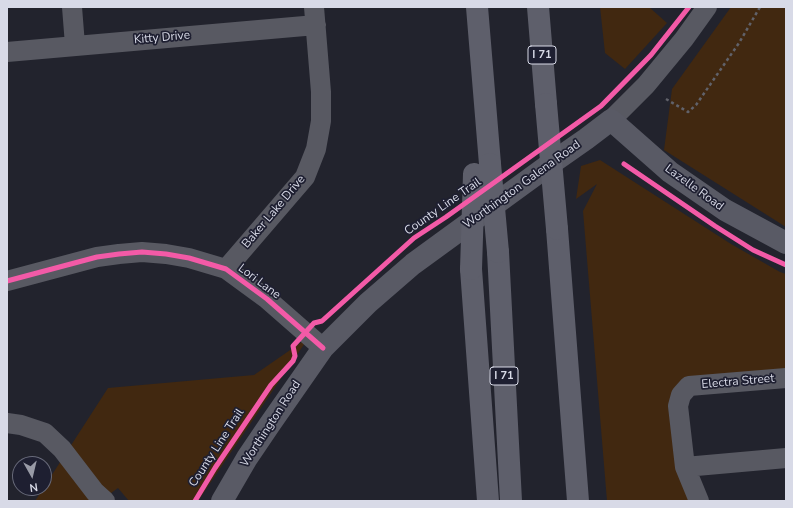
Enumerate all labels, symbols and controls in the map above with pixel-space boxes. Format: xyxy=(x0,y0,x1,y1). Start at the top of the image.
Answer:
street label: Kitty Drive xyxy=(133,28,191,48)
road number: I 71 xyxy=(528,46,556,64)
street label: Worthington Galena Road xyxy=(461,138,583,232)
street label: Lazelle Road xyxy=(662,162,726,214)
street label: Baker Lake Drive xyxy=(239,173,309,251)
street label: County Line Trail xyxy=(402,175,484,239)
street label: Lori Lane xyxy=(235,261,283,303)
road number: I 71 xyxy=(490,367,518,385)
street label: Electra Street xyxy=(701,372,775,392)
street label: Worthington Road xyxy=(238,378,304,470)
street label: County Line Trail xyxy=(186,406,248,490)
north arrow xyxy=(12,456,52,496)
text: N xyxy=(28,479,39,495)

